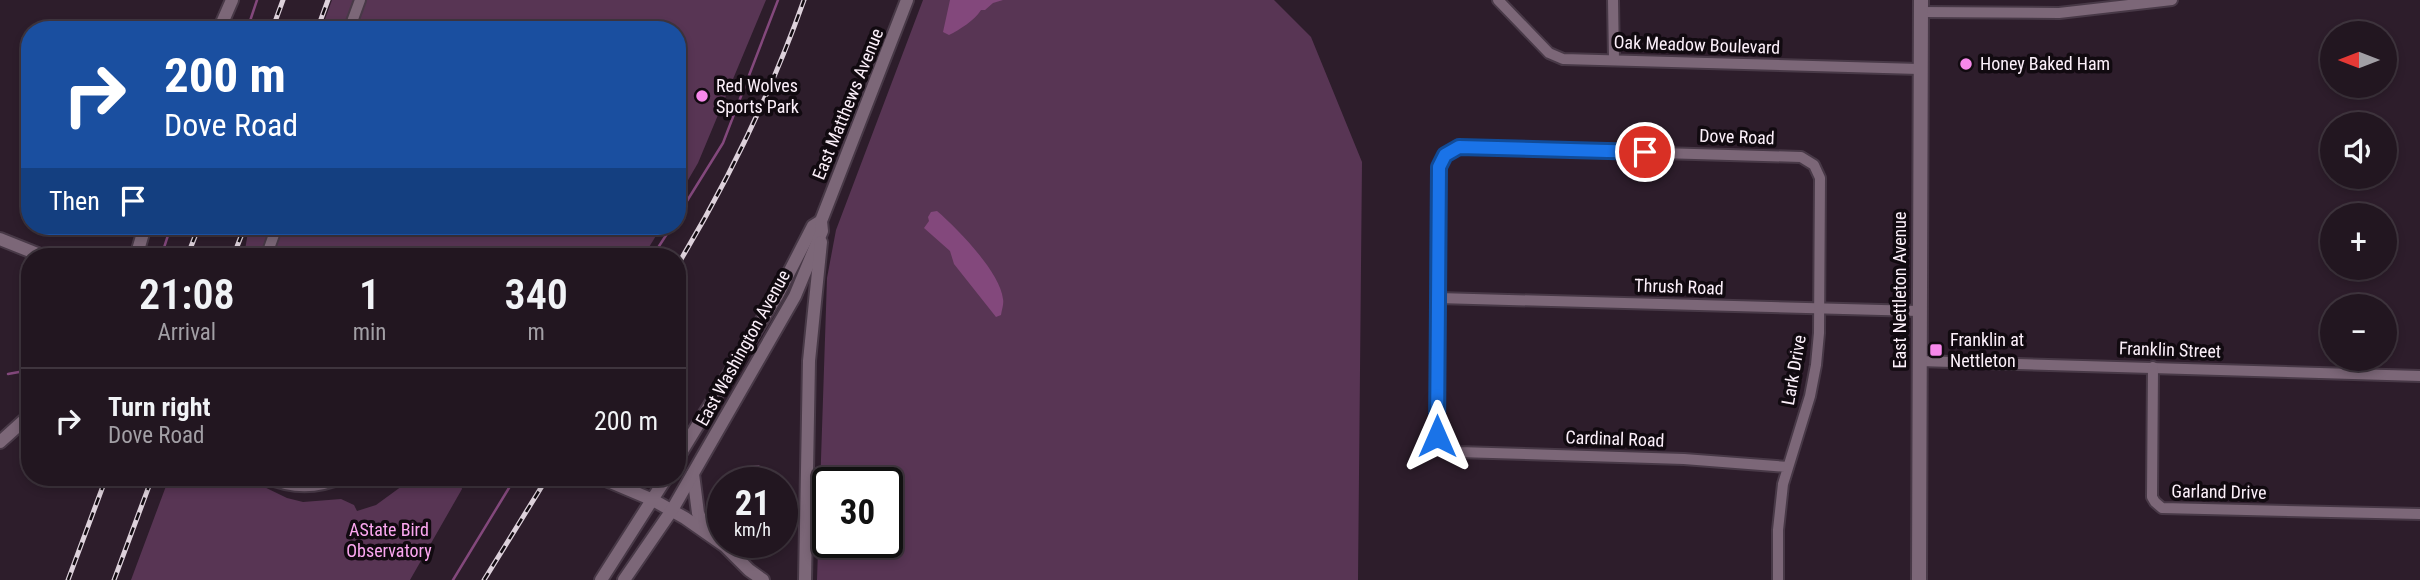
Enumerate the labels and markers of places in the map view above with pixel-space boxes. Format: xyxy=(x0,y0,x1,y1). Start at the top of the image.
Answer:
place label: Honey Baked Ham xyxy=(1980,53,2110,74)
marker: Honey Baked Ham xyxy=(1958,56,1974,72)
place label: Red Wolves Sports Park xyxy=(716,75,799,117)
marker: Red Wolves Sports Park xyxy=(694,88,710,104)
pin xyxy=(1615,122,1675,182)
place label: Franklin at Nettleton xyxy=(1950,329,2024,371)
marker: Franklin at Nettleton xyxy=(1928,342,1944,358)

